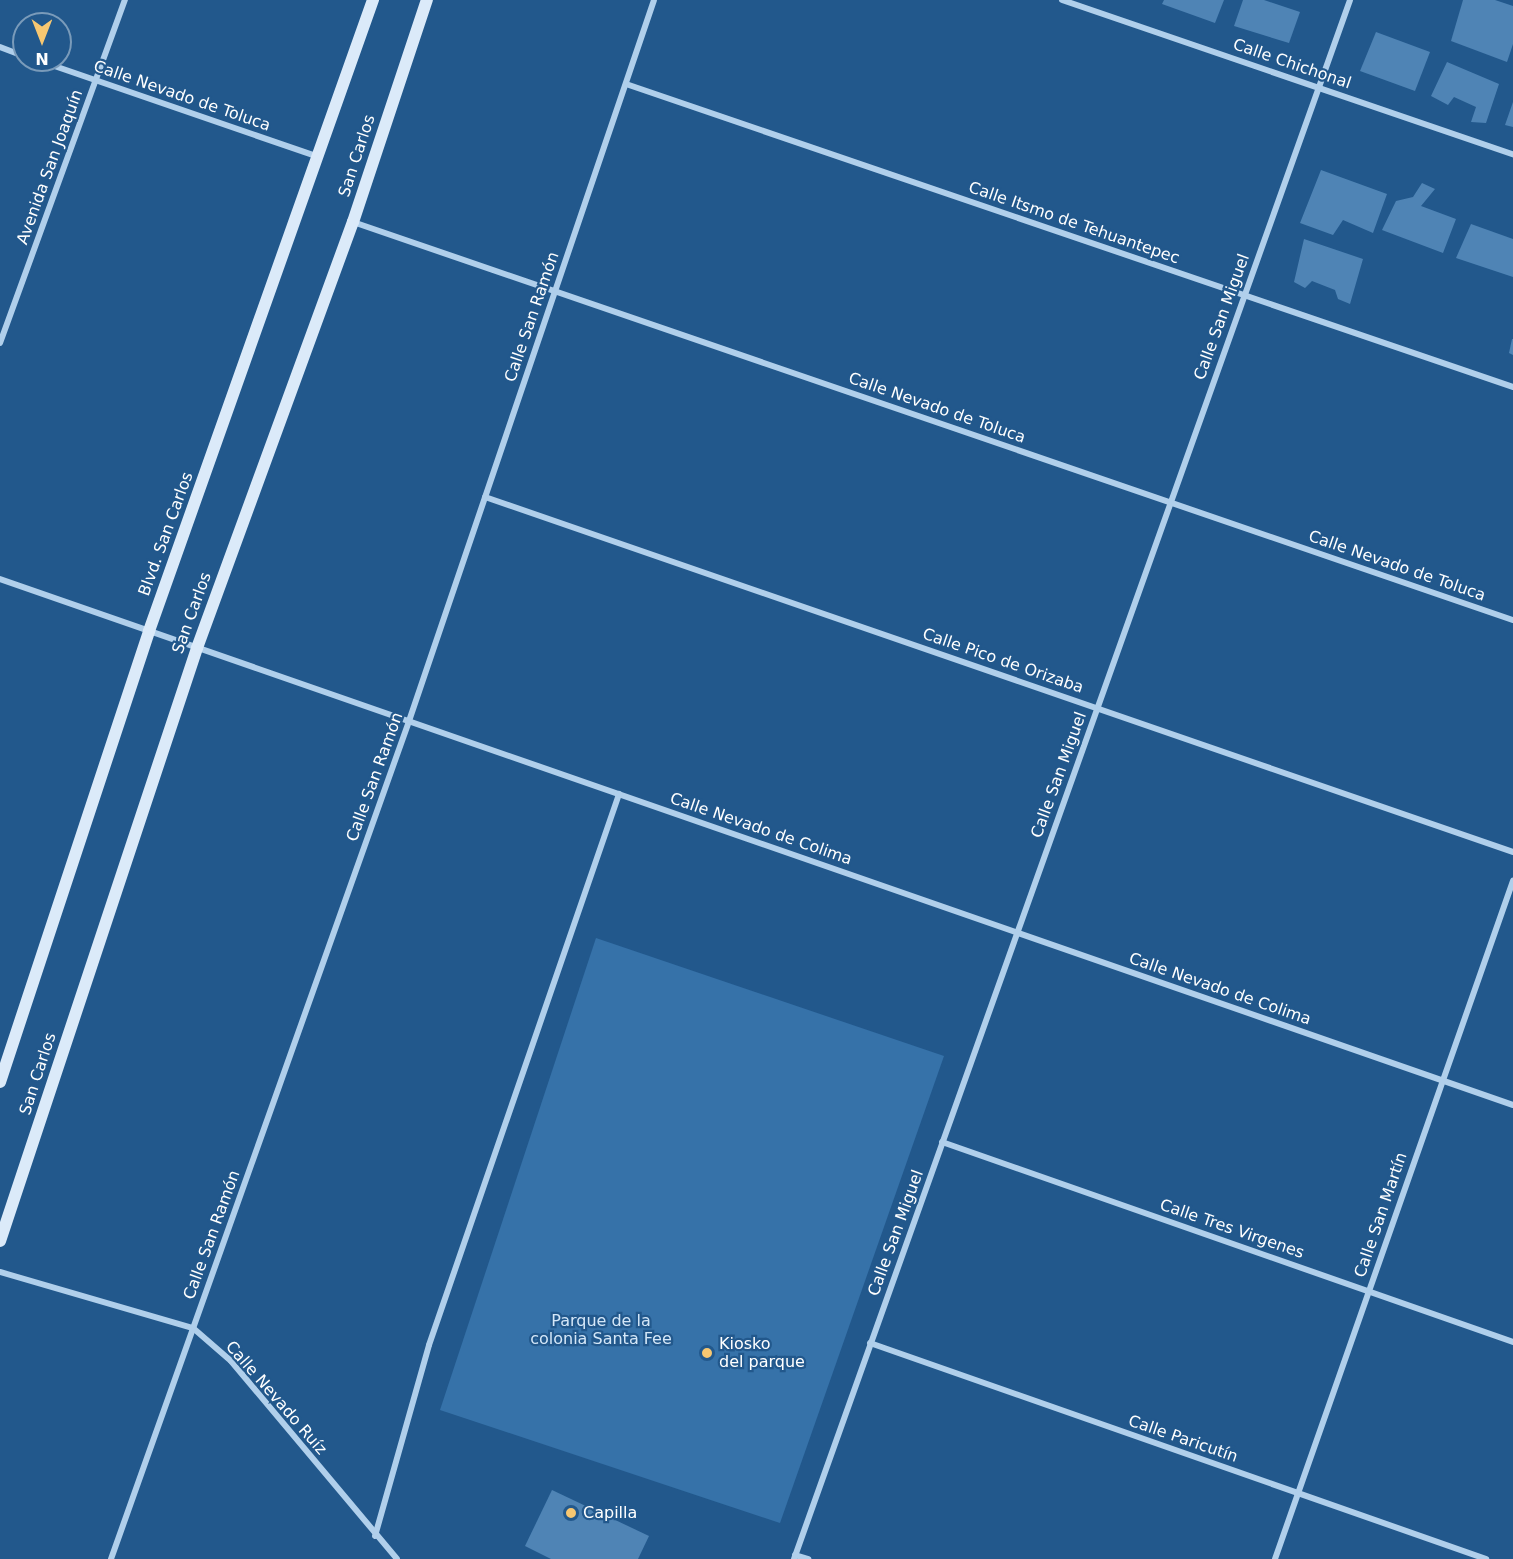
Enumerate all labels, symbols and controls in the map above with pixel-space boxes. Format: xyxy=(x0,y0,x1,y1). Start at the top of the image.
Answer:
north arrow xyxy=(12,12,72,72)
street label: Calle Chichonal xyxy=(1230,35,1354,93)
text: N xyxy=(35,49,49,68)
street label: Calle Nevado de Toluca xyxy=(91,57,273,135)
street label: Avenida San Joaquín xyxy=(13,87,87,247)
street label: San Carlos xyxy=(335,112,379,200)
street label: Calle Itsmo de Tehuantepec xyxy=(966,178,1182,268)
street label: Calle San Ramón xyxy=(501,250,563,384)
street label: Calle San Miguel xyxy=(1190,251,1254,383)
street label: Calle Nevado de Toluca xyxy=(846,369,1028,447)
street label: Blvd. San Carlos xyxy=(135,469,197,599)
street label: Calle Nevado de Toluca xyxy=(1306,527,1488,605)
street label: San Carlos xyxy=(168,570,216,656)
street label: Calle Pico de Orizaba xyxy=(920,624,1086,698)
street label: Calle San Miguel xyxy=(1027,709,1091,841)
street label: Calle San Ramón xyxy=(343,710,407,844)
street label: Calle Nevado de Colima xyxy=(667,789,855,869)
street label: Calle Nevado de Colima xyxy=(1126,949,1314,1029)
street label: San Carlos xyxy=(16,1030,60,1118)
street label: Calle San Martín xyxy=(1351,1150,1411,1280)
street label: Calle San Miguel xyxy=(864,1167,928,1299)
street label: Calle San Ramón xyxy=(180,1168,244,1302)
street label: Calle Tres Virgenes xyxy=(1157,1195,1307,1263)
park label: Parque de la colonia Santa Fee xyxy=(530,1311,672,1349)
place label: Kiosko del parque xyxy=(719,1334,805,1372)
street label: Calle Nevado Ruíz xyxy=(221,1337,331,1459)
marker: Kiosko del parque xyxy=(700,1346,714,1360)
street label: Calle Paricutín xyxy=(1126,1411,1240,1467)
place label: Capilla xyxy=(583,1503,637,1523)
marker: Capilla xyxy=(564,1506,578,1520)

